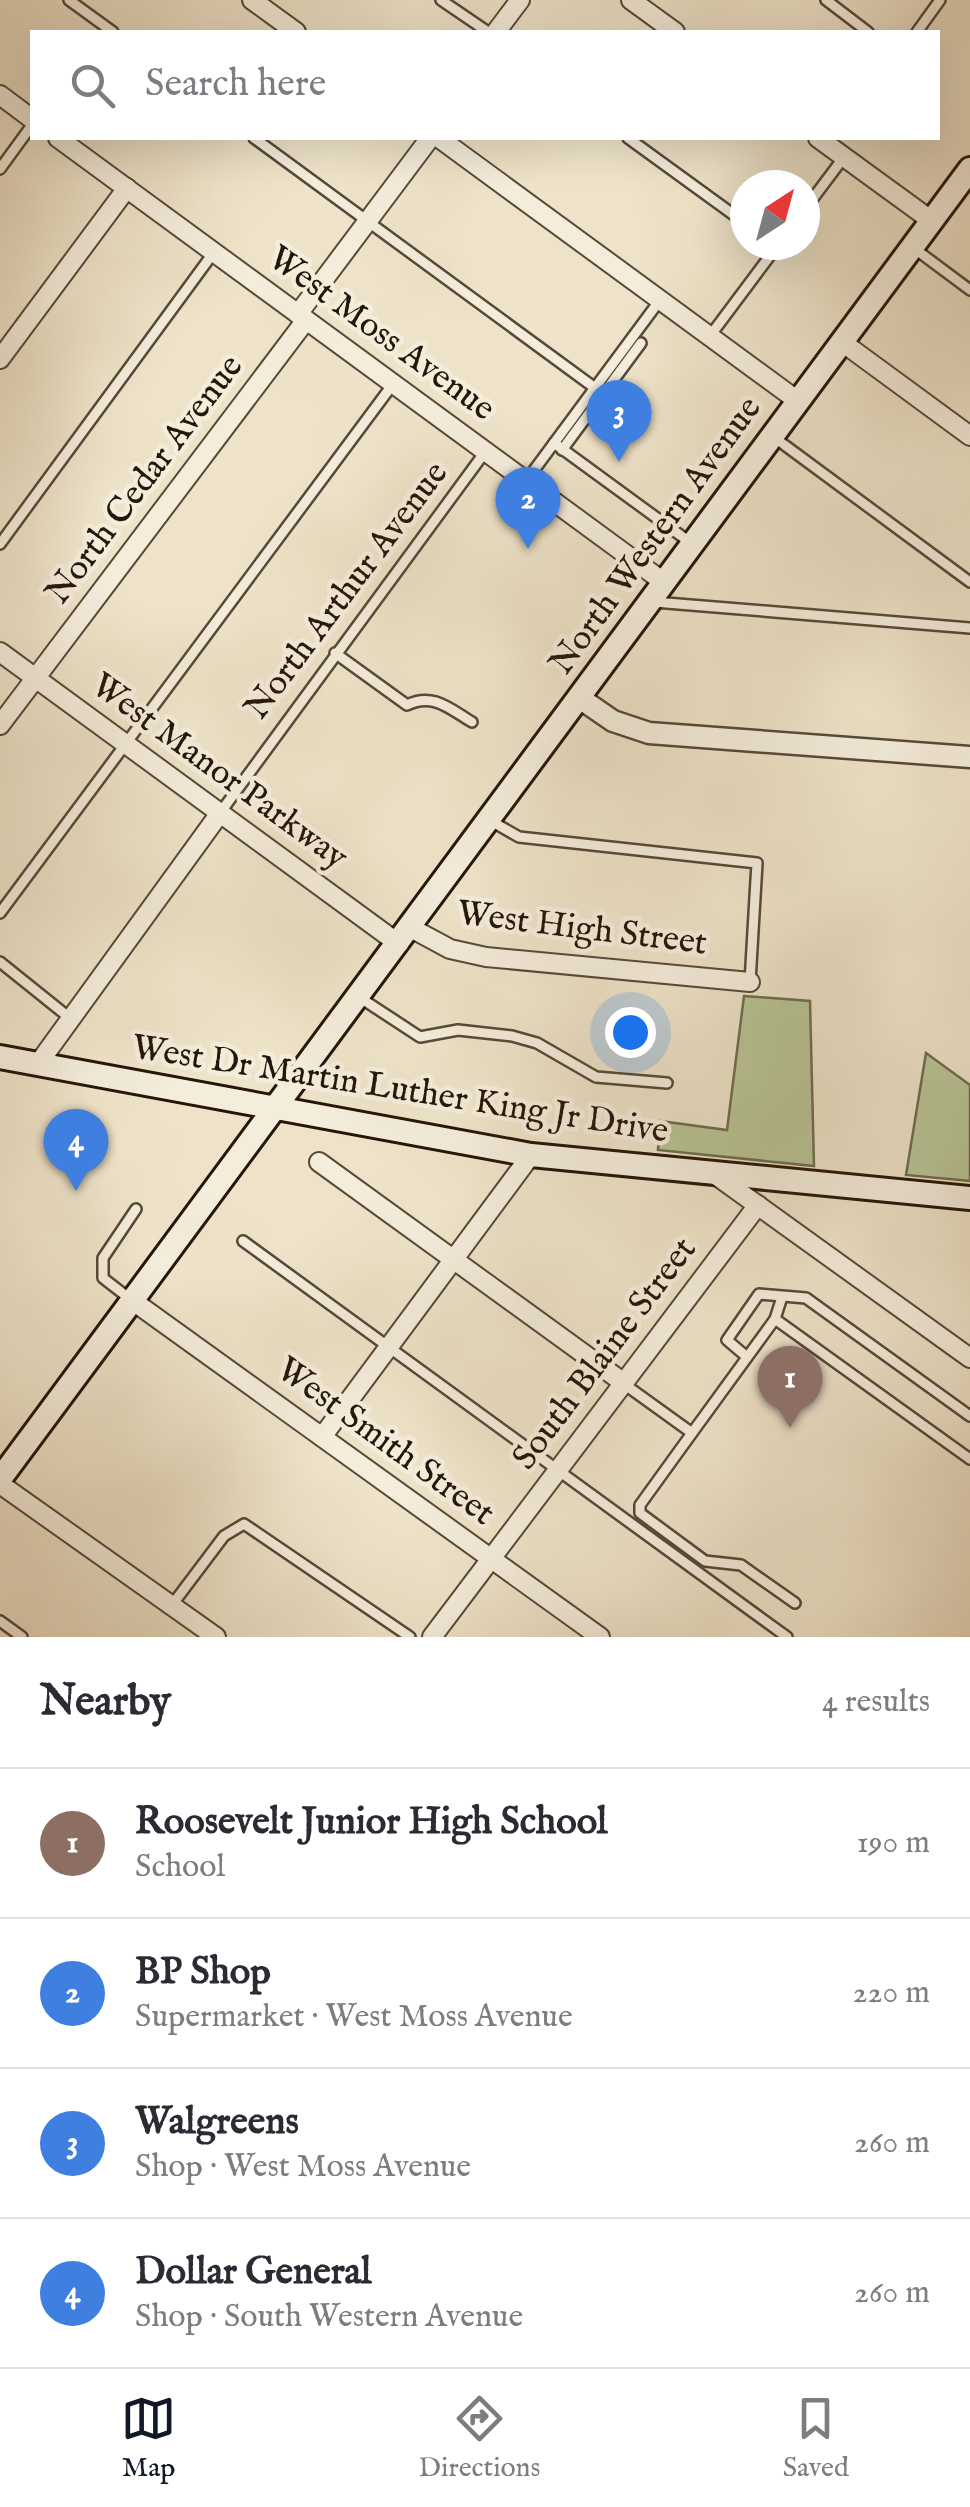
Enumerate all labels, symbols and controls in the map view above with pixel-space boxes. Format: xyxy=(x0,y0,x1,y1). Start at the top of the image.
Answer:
search box xyxy=(30,30,940,140)
icon: search xyxy=(65,58,120,113)
text: Search here xyxy=(145,61,326,109)
north arrow xyxy=(730,170,820,260)
street label: West Moss Avenue xyxy=(258,236,504,432)
street label: North Cedar Avenue xyxy=(36,346,254,614)
pin: 3 xyxy=(586,380,652,462)
street label: North Western Avenue xyxy=(540,388,772,684)
street label: North Arthur Avenue xyxy=(235,453,459,729)
pin: 2 xyxy=(496,466,560,549)
street label: West Manor Parkway xyxy=(82,664,357,881)
street label: West High Street xyxy=(455,891,709,967)
your location xyxy=(605,1007,656,1058)
street label: West Dr Martin Luther King Jr Drive xyxy=(129,1025,671,1155)
pin: 4 xyxy=(44,1108,108,1191)
street label: South Blaine Street xyxy=(503,1229,707,1479)
pin: 1 xyxy=(758,1346,822,1428)
street label: West Smith Street xyxy=(267,1348,503,1536)
text: Nearby xyxy=(40,1676,171,1729)
text: 4 results xyxy=(822,1682,930,1723)
text: Roosevelt Junior High School xyxy=(135,1799,607,1847)
text: 1 xyxy=(67,1823,78,1864)
text: 190 m xyxy=(857,1823,930,1864)
text: School xyxy=(135,1847,225,1888)
text: BP Shop xyxy=(135,1949,271,1997)
text: 2 xyxy=(65,1973,80,2014)
text: 220 m xyxy=(853,1973,930,2014)
text: Supermarket · West Moss Avenue xyxy=(135,1997,573,2038)
text: Walgreens xyxy=(135,2099,299,2147)
text: 3 xyxy=(67,2123,78,2164)
text: 260 m xyxy=(854,2123,930,2164)
text: Shop · West Moss Avenue xyxy=(135,2147,471,2188)
text: Dollar General xyxy=(135,2249,371,2297)
text: 4 xyxy=(65,2273,80,2314)
text: 260 m xyxy=(854,2273,930,2314)
text: Shop · South Western Avenue xyxy=(135,2297,523,2338)
tab: Map xyxy=(121,2391,176,2486)
tab: Directions xyxy=(418,2391,540,2486)
tab: Saved xyxy=(783,2391,849,2486)

